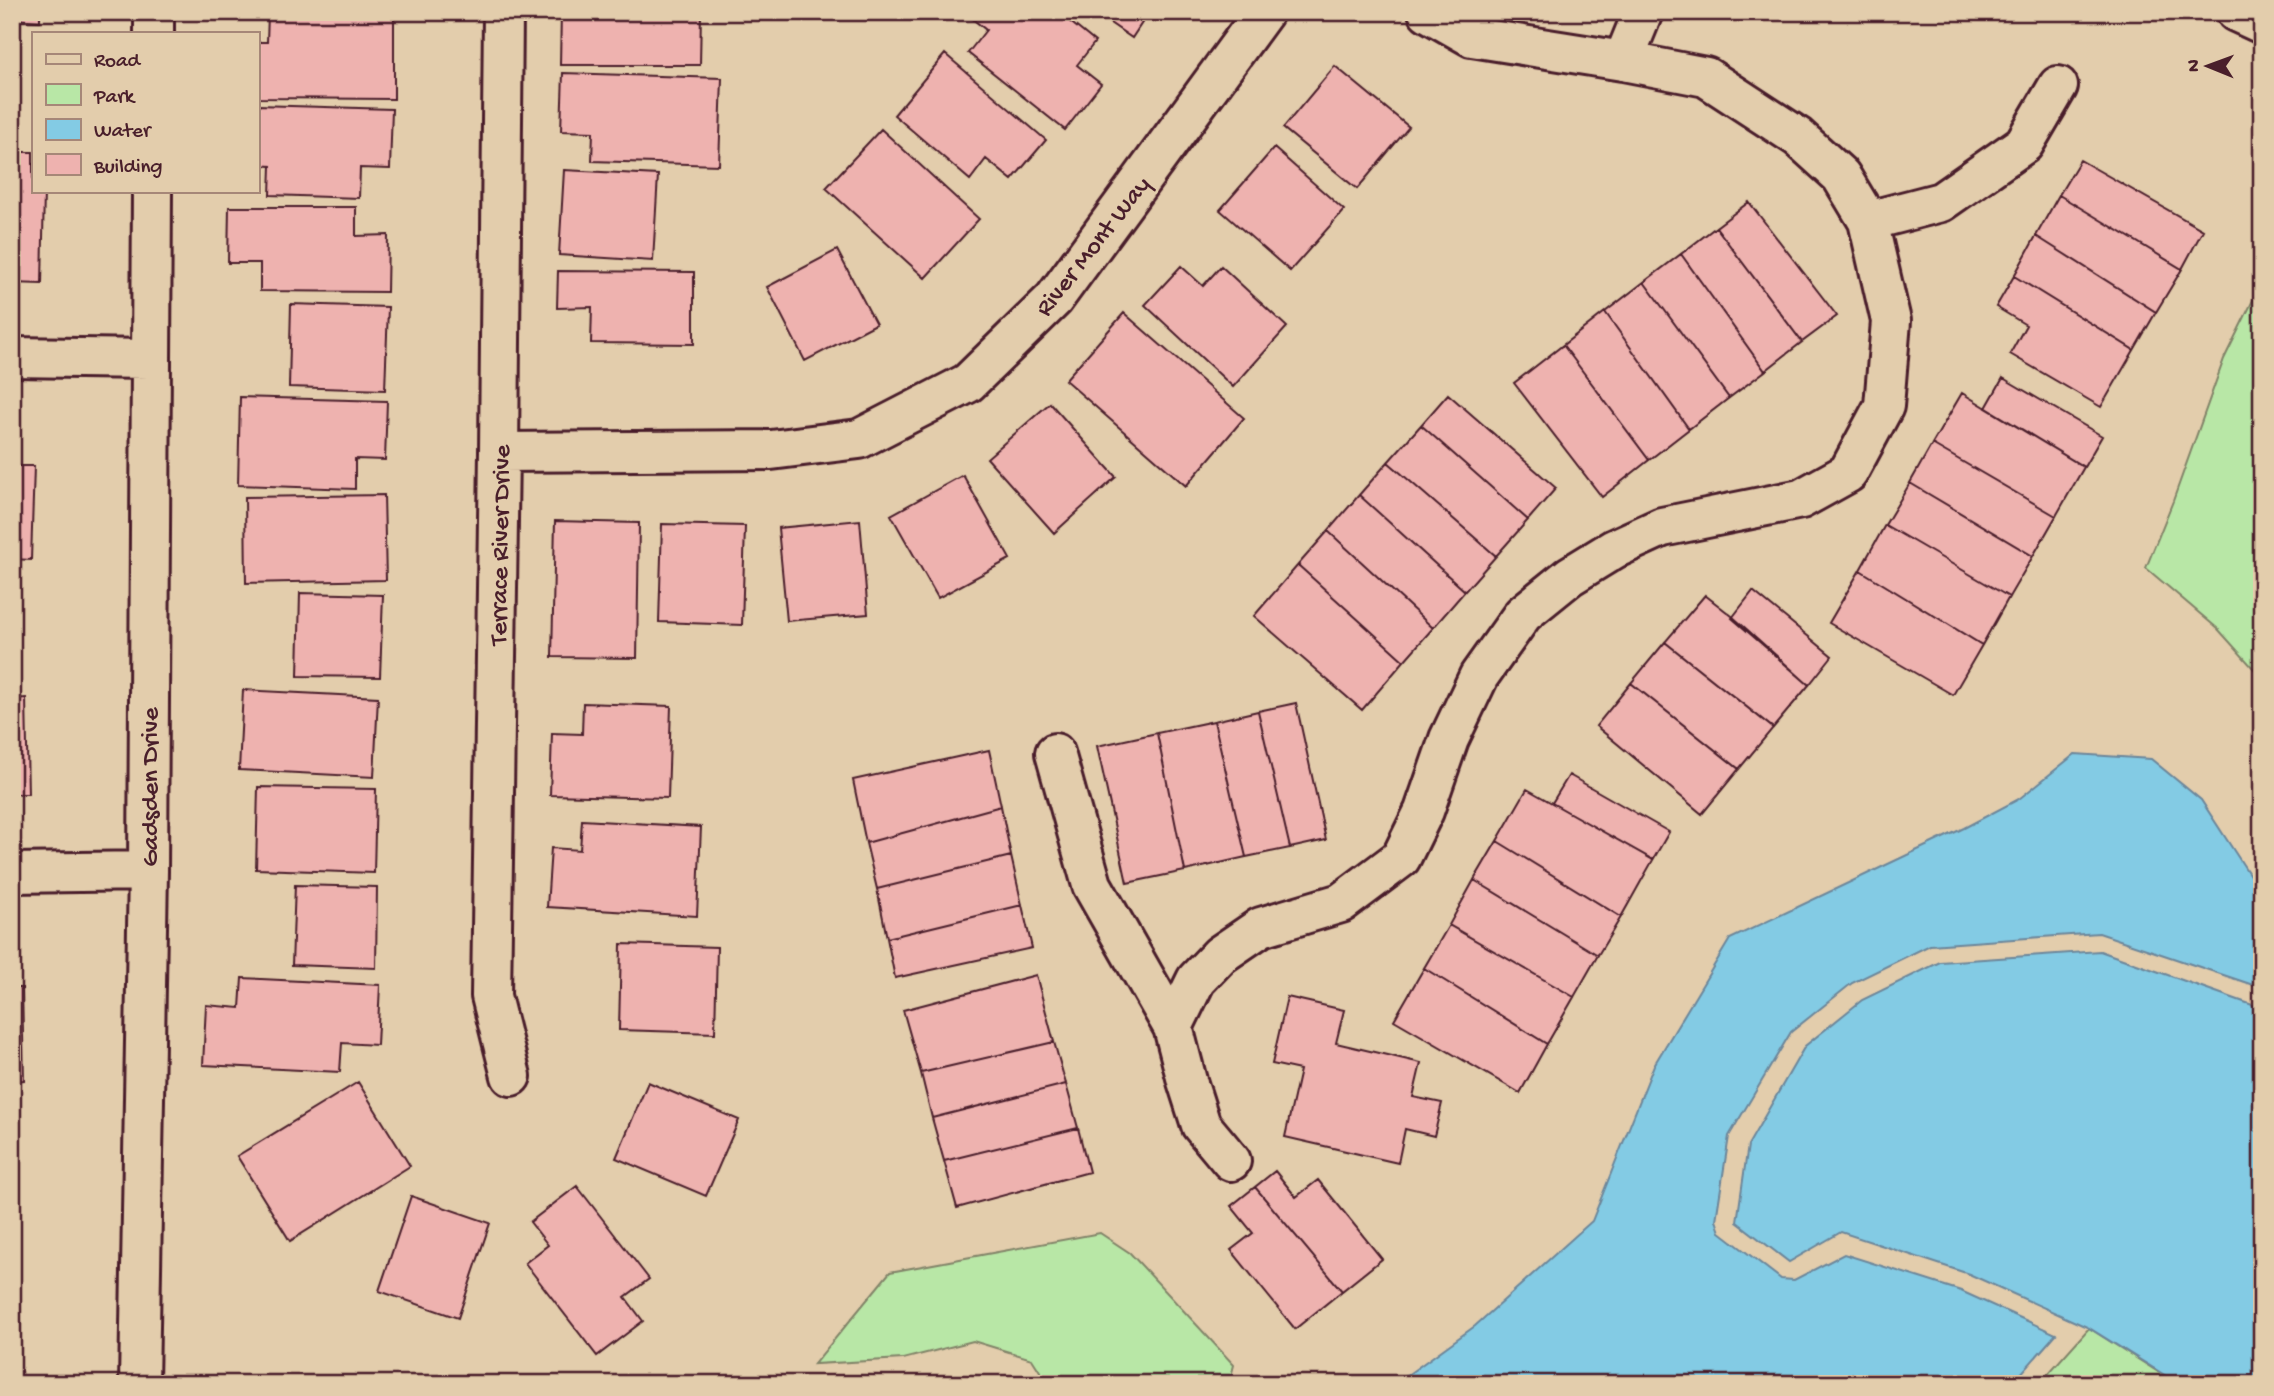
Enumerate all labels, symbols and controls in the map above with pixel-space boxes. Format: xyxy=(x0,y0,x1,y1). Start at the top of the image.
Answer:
legend xyxy=(32,32,259,192)
north arrow xyxy=(2172,32,2242,102)
text: Road xyxy=(94,50,142,75)
text: N xyxy=(2183,59,2206,72)
text: Park xyxy=(93,86,137,111)
text: Water xyxy=(94,120,152,145)
text: Building xyxy=(93,156,163,181)
street label: River Mont Way xyxy=(1030,171,1159,324)
street label: Terrace River Drive xyxy=(485,444,520,648)
street label: Gadsden Drive xyxy=(137,707,168,867)

